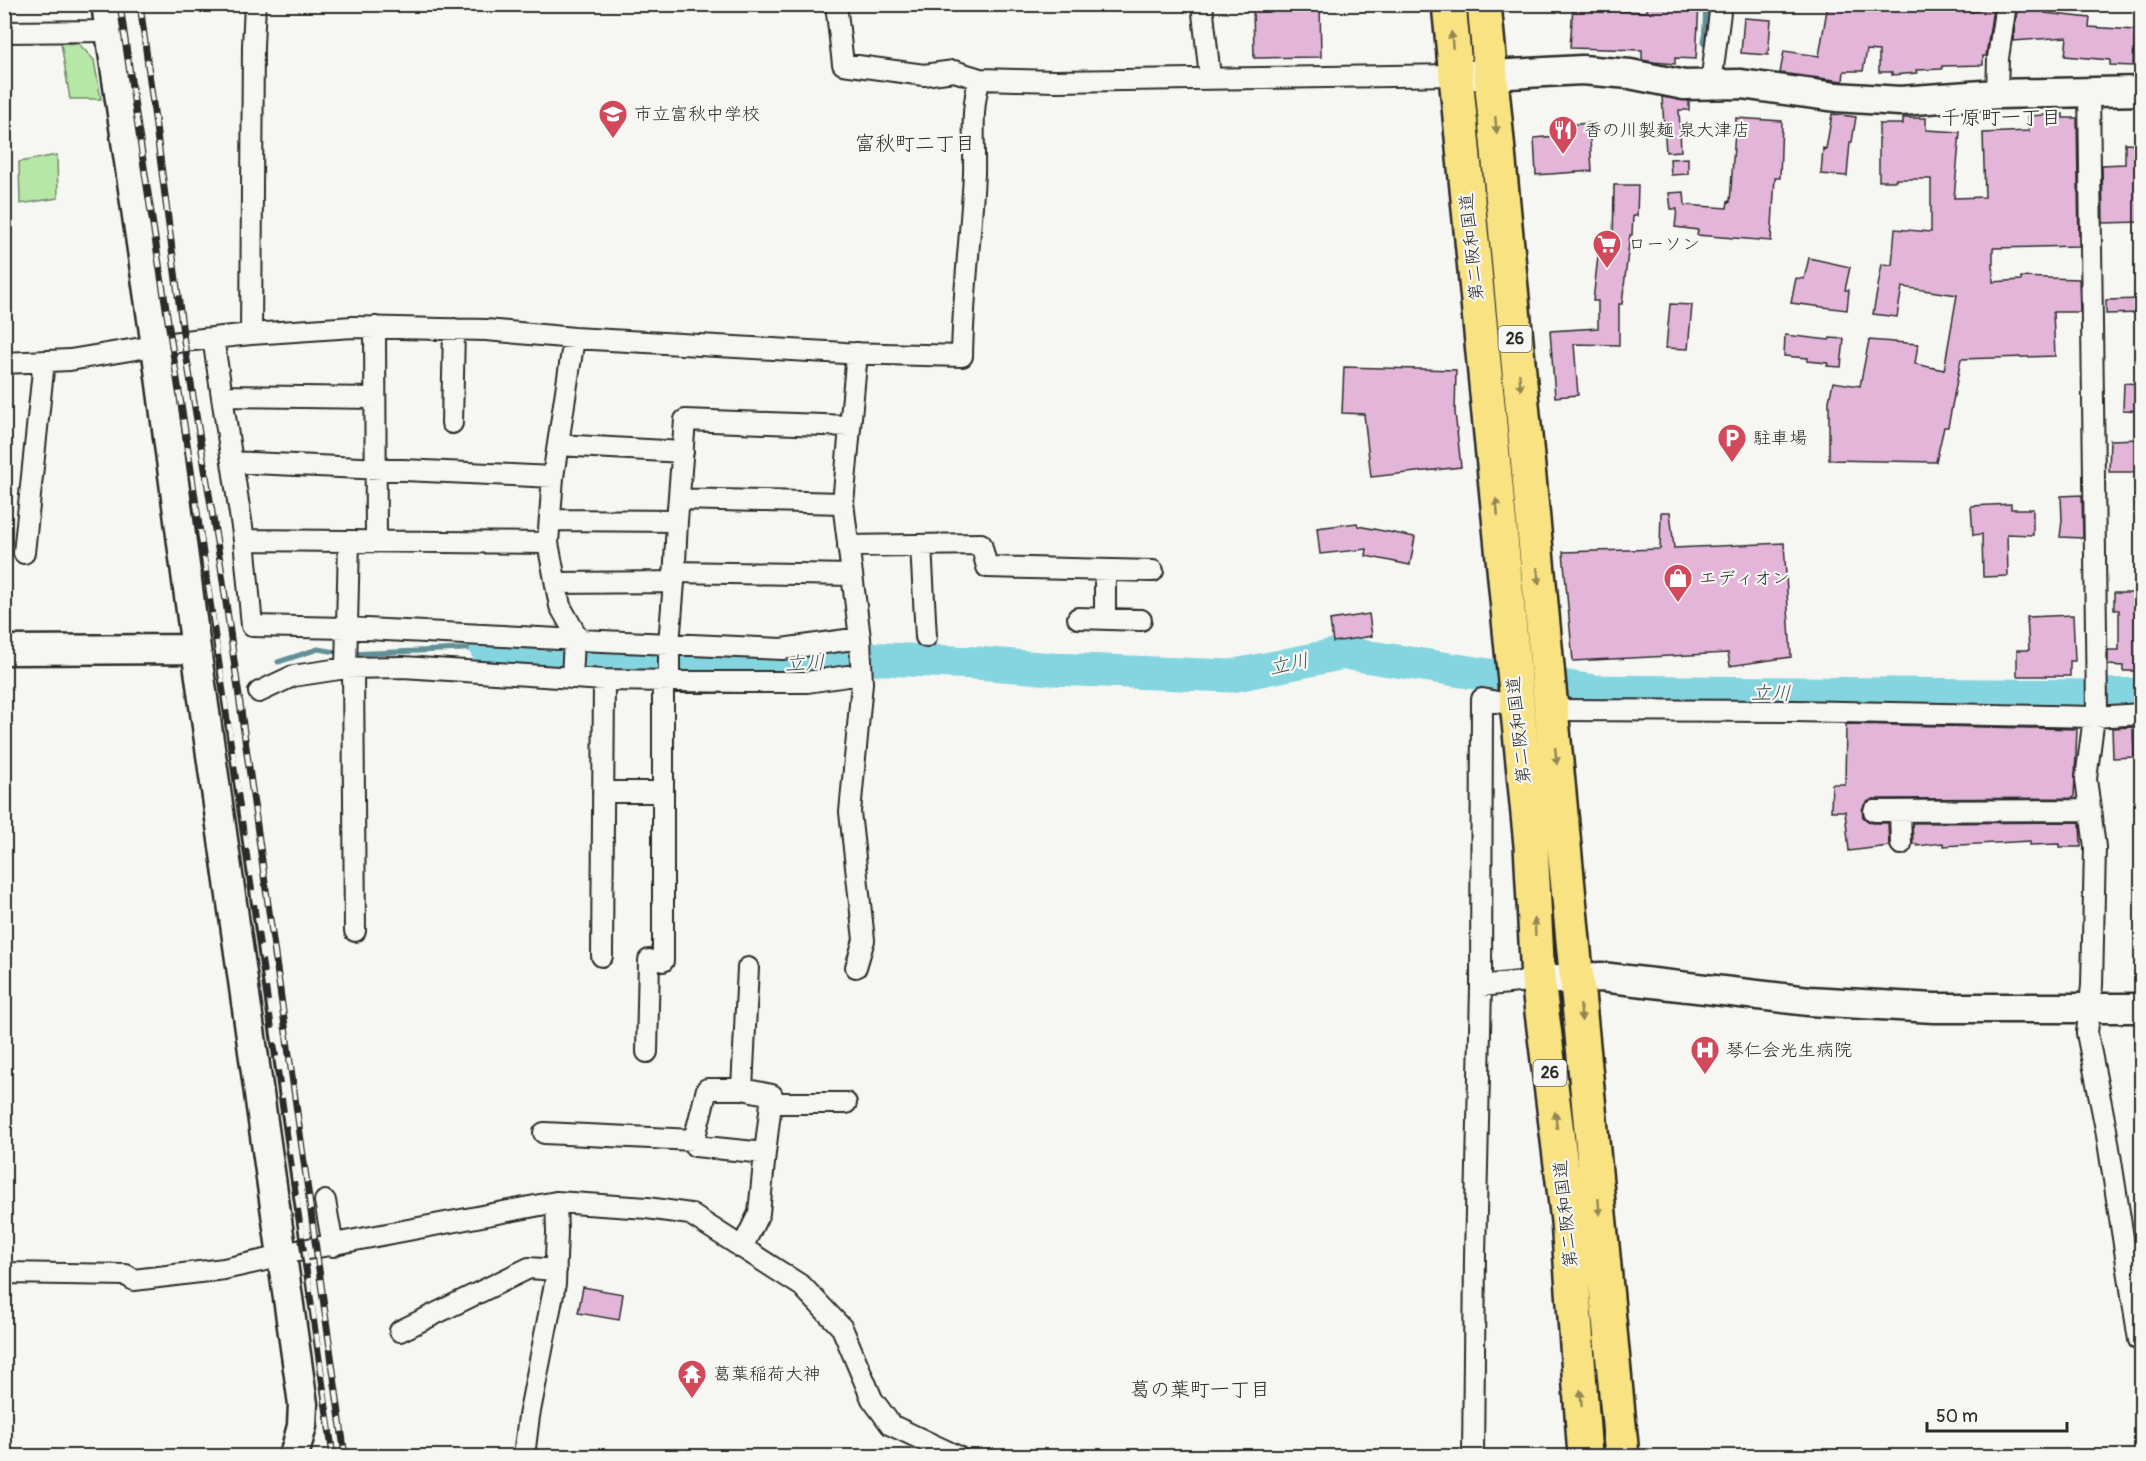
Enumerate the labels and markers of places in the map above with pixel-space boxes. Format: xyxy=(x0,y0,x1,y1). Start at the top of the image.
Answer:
school or university icon: 市立富秋中学校 xyxy=(597,98,629,140)
place label: 市立富秋中学校 xyxy=(634,103,760,126)
restaurant icon: 香の川製麺 泉大津店 xyxy=(1547,114,1579,156)
place label: 香の川製麺 泉大津店 xyxy=(1584,119,1750,142)
supermarket icon: ローソン xyxy=(1591,228,1623,270)
place label: ローソン xyxy=(1628,233,1700,256)
parking icon: 駐車場 xyxy=(1716,422,1748,464)
place label: 駐車場 xyxy=(1753,427,1807,450)
shop icon: エディオン xyxy=(1662,562,1694,604)
place label: エディオン xyxy=(1699,567,1790,590)
hospital icon: 琴仁会光生病院 xyxy=(1689,1034,1721,1076)
place label: 琴仁会光生病院 xyxy=(1726,1039,1852,1062)
temple icon: 葛葉稲荷大神 xyxy=(676,1358,708,1400)
place label: 葛葉稲荷大神 xyxy=(713,1363,821,1386)

